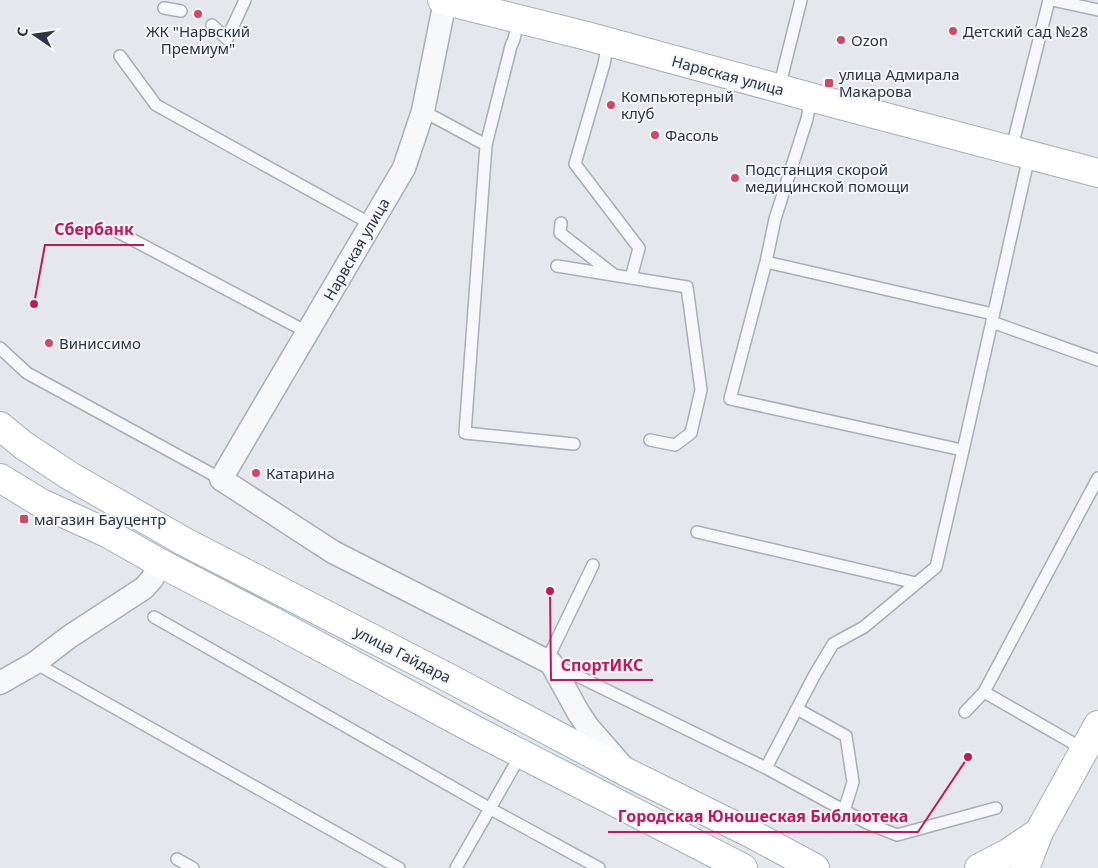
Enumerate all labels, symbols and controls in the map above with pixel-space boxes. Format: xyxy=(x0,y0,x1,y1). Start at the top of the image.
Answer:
marker: ЖК "Нарвский Премиум" xyxy=(192,8,204,20)
north arrow xyxy=(10,10,60,60)
place label: ЖК "Нарвский Премиум" xyxy=(146,21,250,58)
place label: Детский сад №28 xyxy=(963,21,1088,41)
text: С xyxy=(12,25,32,39)
marker: Детский сад №28 xyxy=(947,25,959,37)
place label: Ozon xyxy=(851,30,888,50)
marker: Ozon xyxy=(835,34,847,46)
street label: Нарвская улица xyxy=(670,50,786,100)
place label: улица Адмирала Макарова xyxy=(839,64,960,101)
marker: улица Адмирала Макарова xyxy=(823,77,835,89)
place label: Компьютерный клуб xyxy=(621,86,734,123)
marker: Компьютерный клуб xyxy=(605,99,617,111)
place label: Фасоль xyxy=(665,125,719,145)
marker: Фасоль xyxy=(649,129,661,141)
place label: Подстанция скорой медицинской помощи xyxy=(745,159,909,196)
marker: Подстанция скорой медицинской помощи xyxy=(729,172,741,184)
street label: Нарвская улица xyxy=(318,194,394,304)
callout: Сбербанк xyxy=(45,214,144,245)
text: Сбербанк xyxy=(54,218,134,240)
place label: Виниссимо xyxy=(59,333,141,353)
marker: Виниссимо xyxy=(43,337,55,349)
place label: Катарина xyxy=(266,463,335,483)
marker: Катарина xyxy=(250,467,262,479)
place label: магазин Бауцентр xyxy=(34,509,166,529)
marker: магазин Бауцентр xyxy=(18,513,30,525)
street label: улица Гайдара xyxy=(351,621,455,687)
callout: СпортИКС xyxy=(551,649,653,680)
text: СпортИКС xyxy=(561,654,643,676)
callout: Городская Юношеская Библиотека xyxy=(608,801,918,832)
text: Городская Юношеская Библиотека xyxy=(618,805,908,827)

